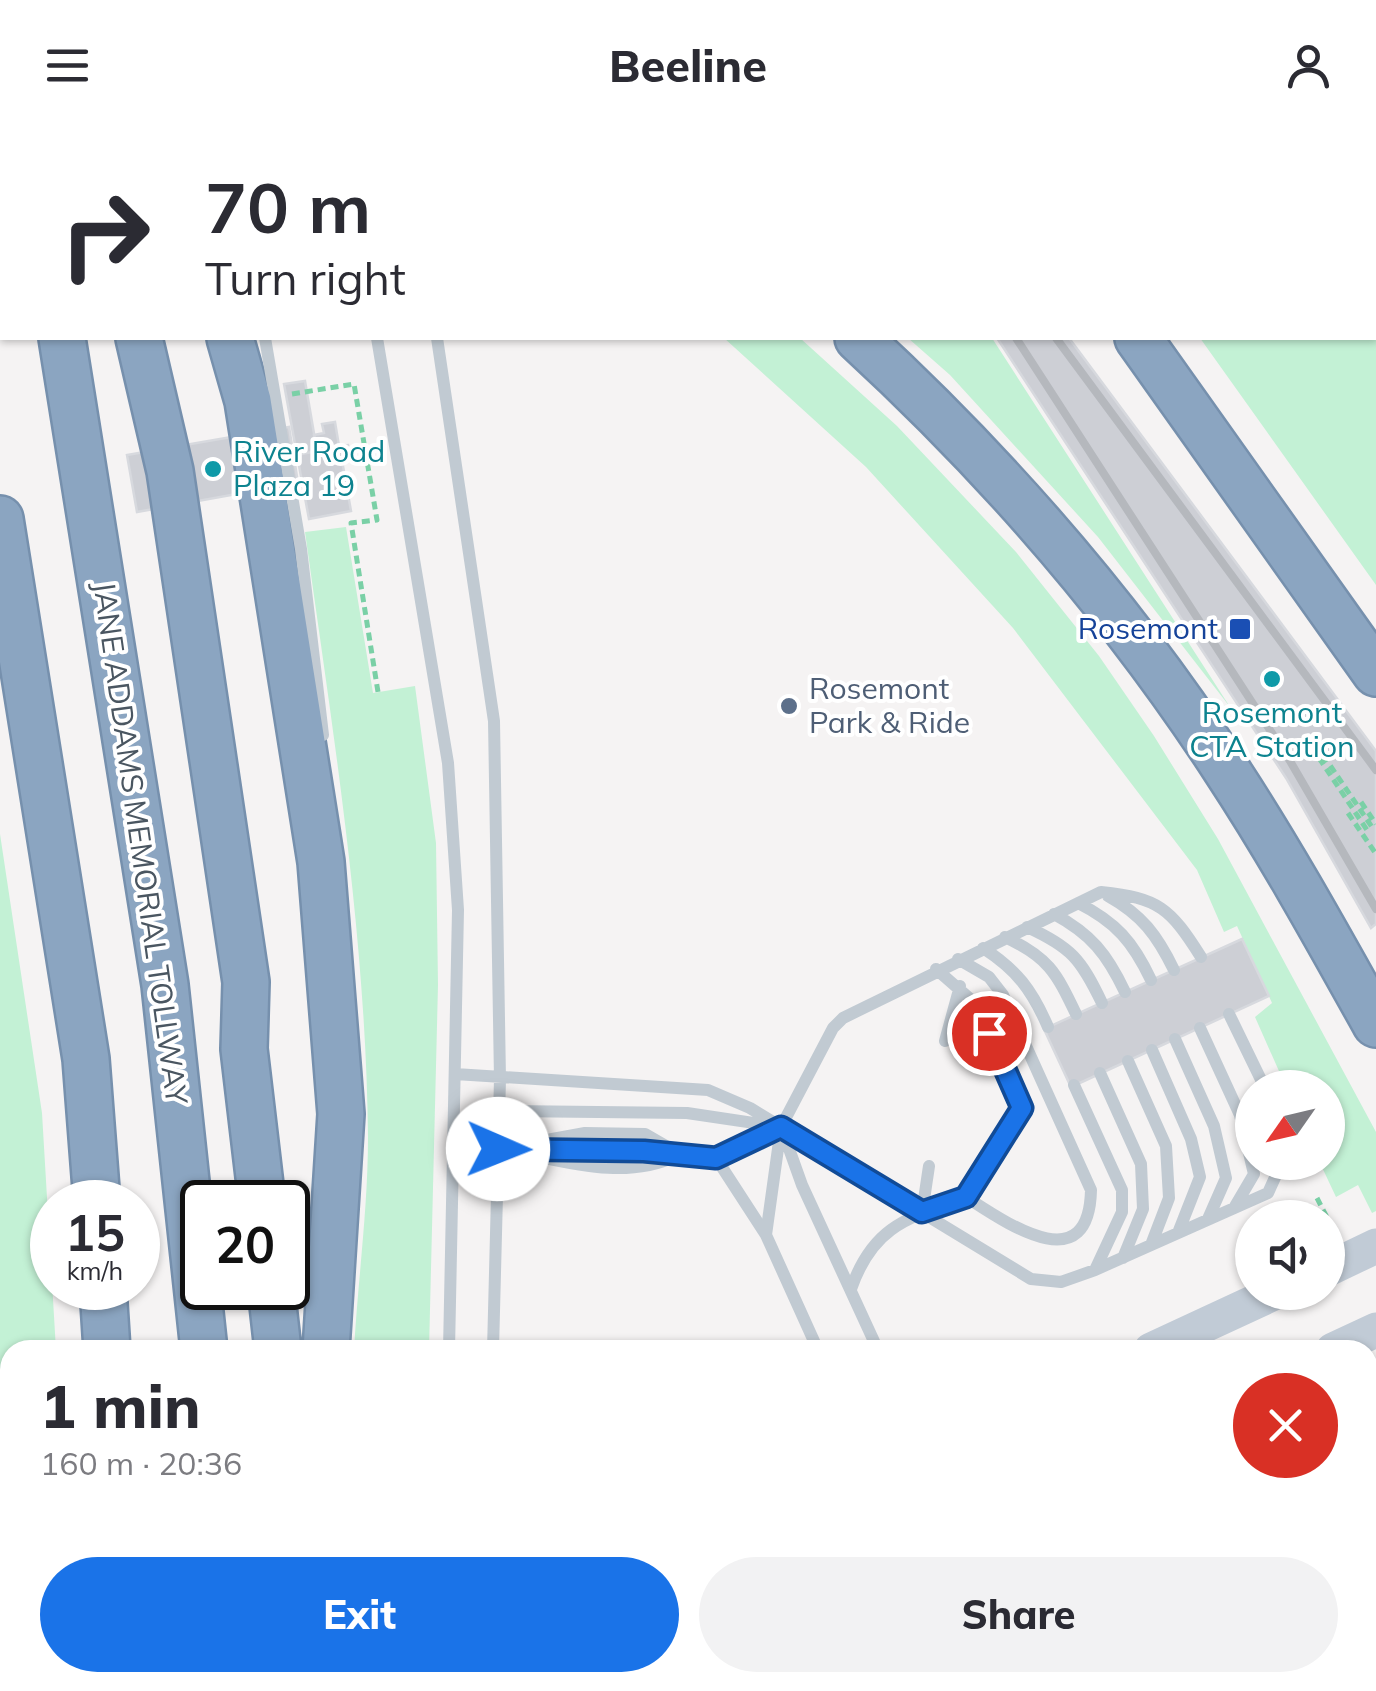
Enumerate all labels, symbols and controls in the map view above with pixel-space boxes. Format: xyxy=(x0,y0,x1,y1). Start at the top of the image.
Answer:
text: Beeline xyxy=(609,37,767,93)
icon: menu xyxy=(40,38,95,93)
icon: person xyxy=(1281,38,1336,93)
text: 70 m xyxy=(205,163,371,251)
icon: right xyxy=(40,170,170,300)
text: Turn right xyxy=(205,250,406,306)
place label: River Road Plaza 19 xyxy=(233,432,385,504)
marker: River Road Plaza 19 xyxy=(202,458,224,480)
street label: JANE ADDAMS MEMORIAL TOLLWAY xyxy=(85,579,197,1107)
place label: Rosemont xyxy=(1078,609,1218,647)
marker: Rosemont xyxy=(1227,616,1253,642)
marker: Rosemont CTA Station xyxy=(1261,668,1283,690)
place label: Rosemont Park & Ride xyxy=(809,669,970,741)
place label: Rosemont CTA Station xyxy=(1189,693,1355,765)
marker: Rosemont Park & Ride xyxy=(778,695,800,717)
pin xyxy=(947,991,1032,1076)
icon: arrive xyxy=(962,1006,1017,1061)
north arrow xyxy=(1235,1070,1345,1180)
map controls xyxy=(1235,1070,1345,1310)
position arrow xyxy=(446,1097,550,1201)
speed limit sign: 20 xyxy=(180,1180,310,1310)
button: sound xyxy=(1235,1200,1345,1310)
text: 15 xyxy=(65,1201,125,1264)
text: km/h xyxy=(67,1255,123,1286)
text: 1 min xyxy=(40,1368,201,1443)
button: close xyxy=(1233,1373,1338,1478)
text: 160 m · 20:36 xyxy=(40,1443,242,1483)
button: Exit xyxy=(40,1557,679,1672)
button: Share xyxy=(699,1557,1338,1672)

